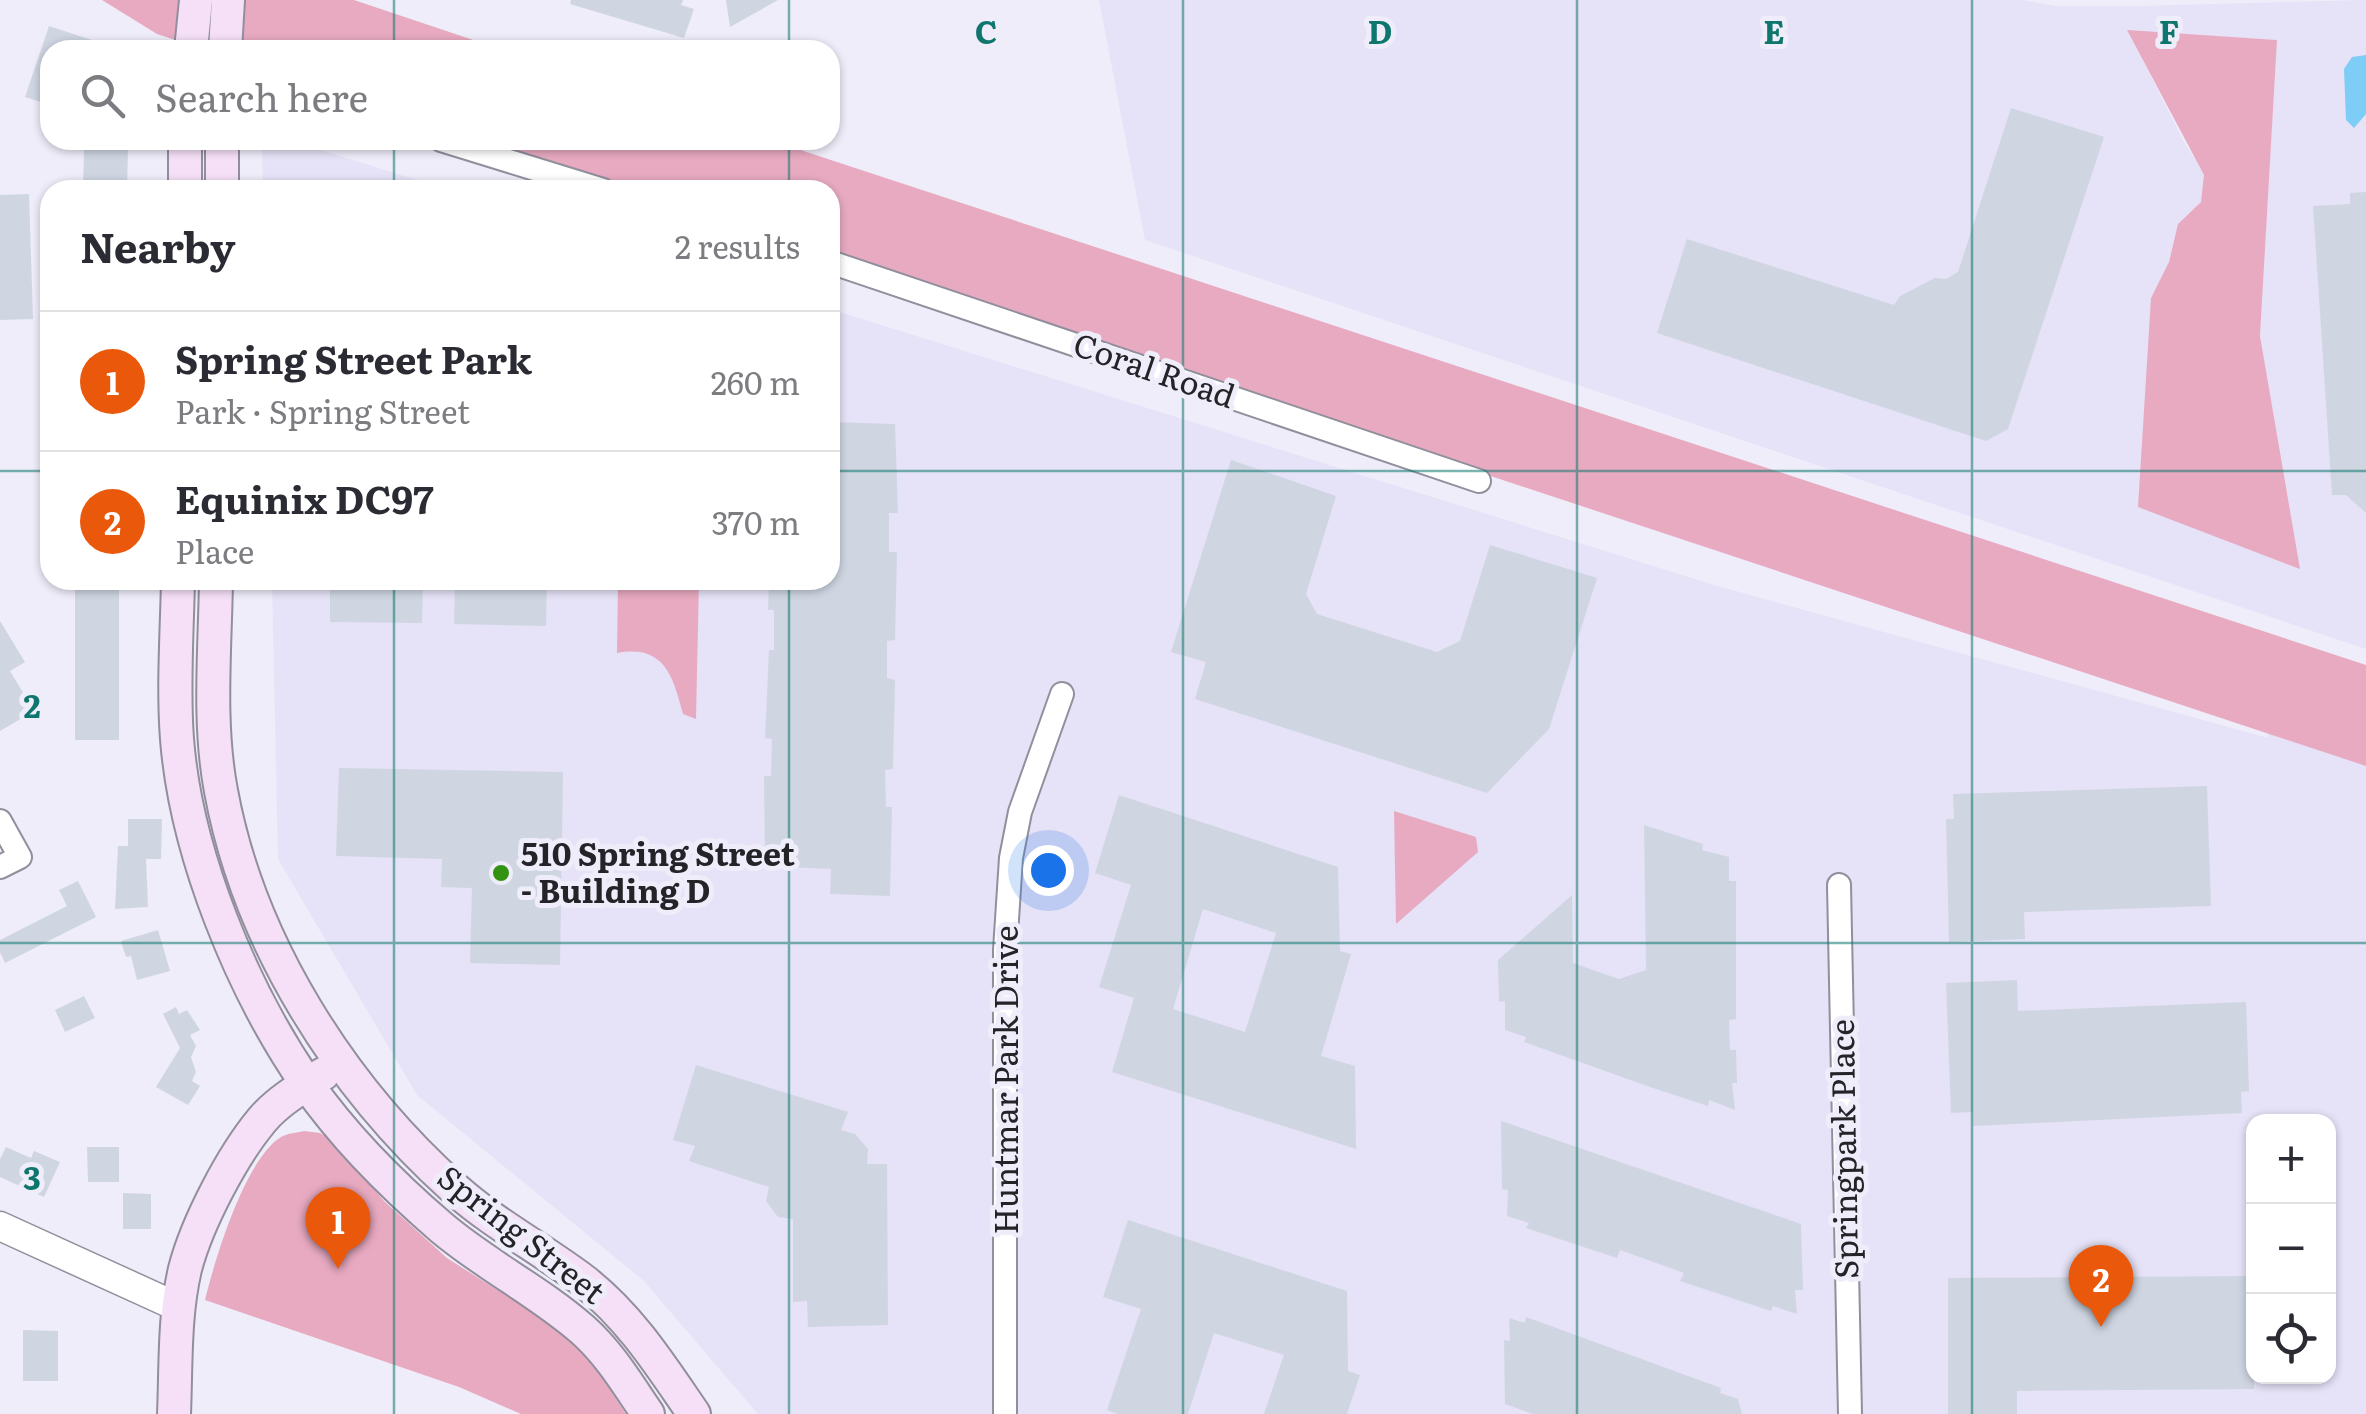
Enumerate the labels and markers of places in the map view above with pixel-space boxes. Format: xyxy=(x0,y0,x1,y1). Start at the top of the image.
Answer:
place label: 510 Spring Street - Building D xyxy=(521,828,795,913)
marker: 510 Spring Street - Building D xyxy=(490,862,512,884)
pin: 1 xyxy=(306,1186,370,1269)
pin: 2 xyxy=(2068,1244,2134,1327)

